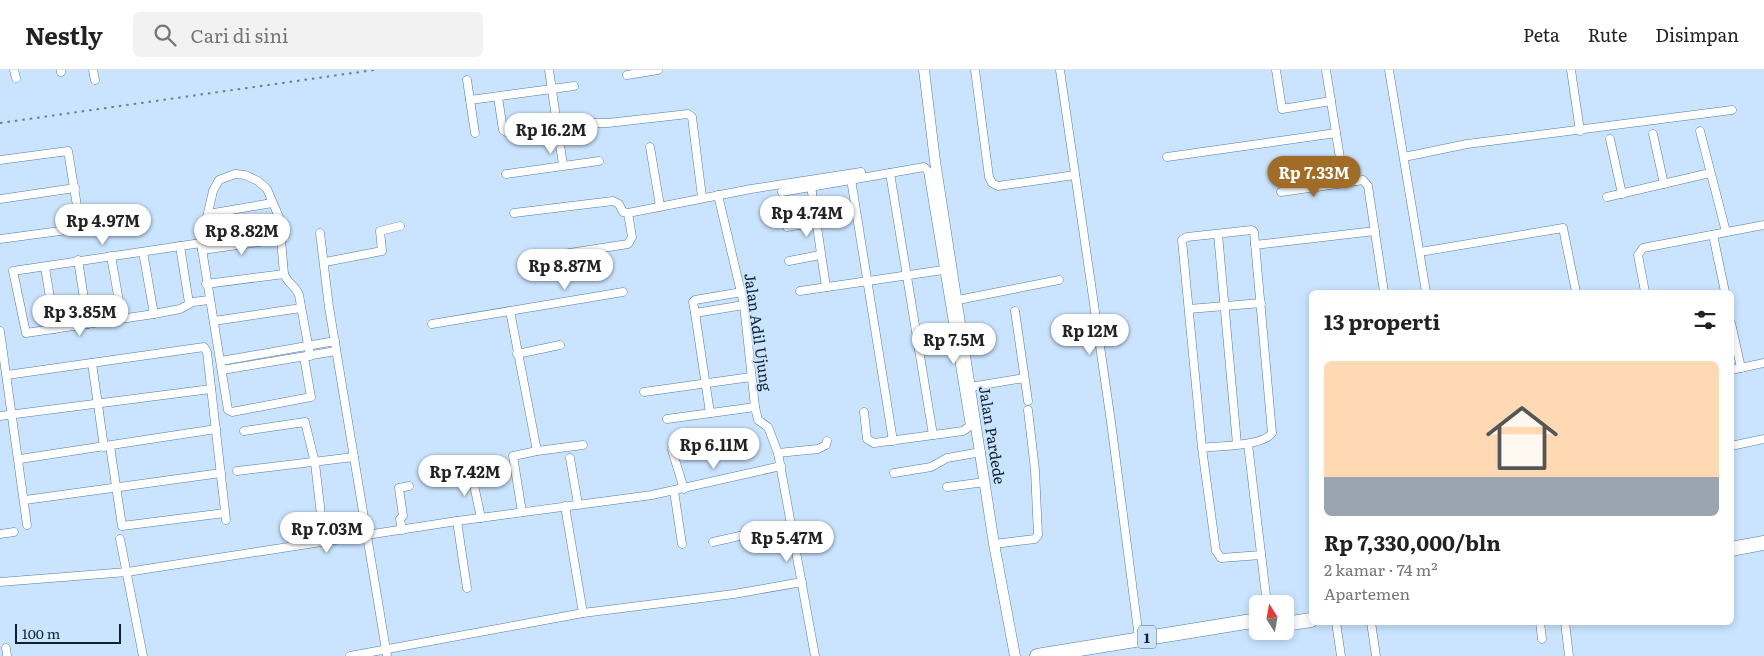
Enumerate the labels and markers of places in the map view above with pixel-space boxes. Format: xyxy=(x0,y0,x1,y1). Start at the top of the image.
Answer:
pin: Rp 16.2M xyxy=(499,112,603,155)
pin: Rp 7.33M xyxy=(1262,156,1366,198)
pin: Rp 4.74M xyxy=(755,196,859,238)
pin: Rp 4.97M xyxy=(51,204,155,246)
pin: Rp 8.82M xyxy=(190,214,294,256)
pin: Rp 8.87M xyxy=(513,248,617,291)
pin: Rp 3.85M xyxy=(28,294,132,337)
pin: Rp 12M xyxy=(1049,314,1131,356)
pin: Rp 7.5M xyxy=(908,322,1000,365)
pin: Rp 6.11M xyxy=(662,428,766,470)
pin: Rp 7.42M xyxy=(413,454,517,497)
pin: Rp 7.03M xyxy=(275,512,379,554)
pin: Rp 5.47M xyxy=(735,520,839,563)

